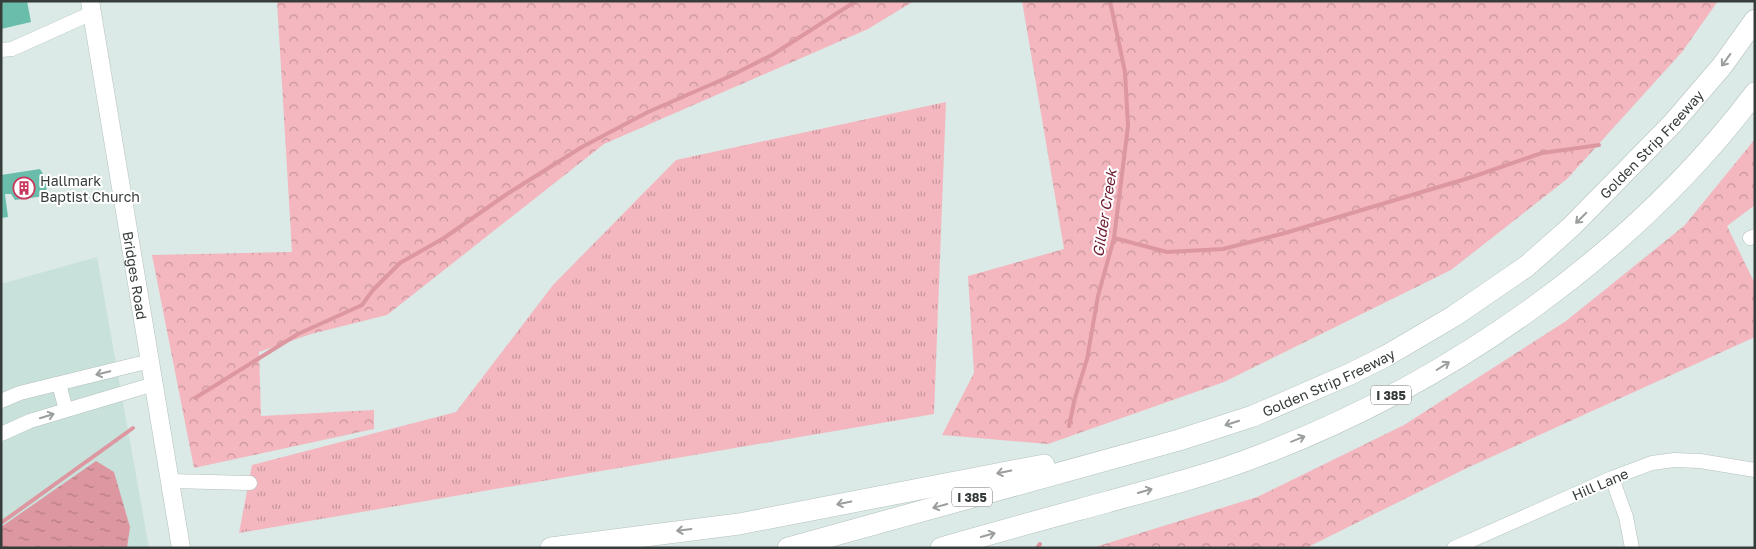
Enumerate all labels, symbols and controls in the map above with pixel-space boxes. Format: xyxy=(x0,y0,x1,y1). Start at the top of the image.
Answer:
one-way arrow xyxy=(1721,53,1731,67)
street label: Golden Strip Freeway xyxy=(1596,86,1707,202)
water label: Gilder Creek xyxy=(1088,166,1120,258)
place label: Hallmark Baptist Church xyxy=(40,172,140,205)
building icon: Hallmark Baptist Church xyxy=(12,176,36,200)
one-way arrow xyxy=(1574,212,1587,224)
street label: Bridges Road xyxy=(120,230,151,321)
street label: Golden Strip Freeway xyxy=(1260,344,1398,420)
one-way arrow xyxy=(1436,360,1450,371)
one-way arrow xyxy=(96,369,112,378)
road number: I 385 xyxy=(1371,386,1411,404)
one-way arrow xyxy=(38,411,54,421)
one-way arrow xyxy=(1225,419,1240,428)
one-way arrow xyxy=(1291,434,1306,443)
street label: Hill Lane xyxy=(1569,465,1631,503)
one-way arrow xyxy=(996,468,1012,477)
one-way arrow xyxy=(1136,486,1152,496)
road number: I 385 xyxy=(952,488,992,507)
one-way arrow xyxy=(837,499,853,508)
one-way arrow xyxy=(932,502,948,511)
one-way arrow xyxy=(676,525,692,535)
one-way arrow xyxy=(980,529,996,539)

